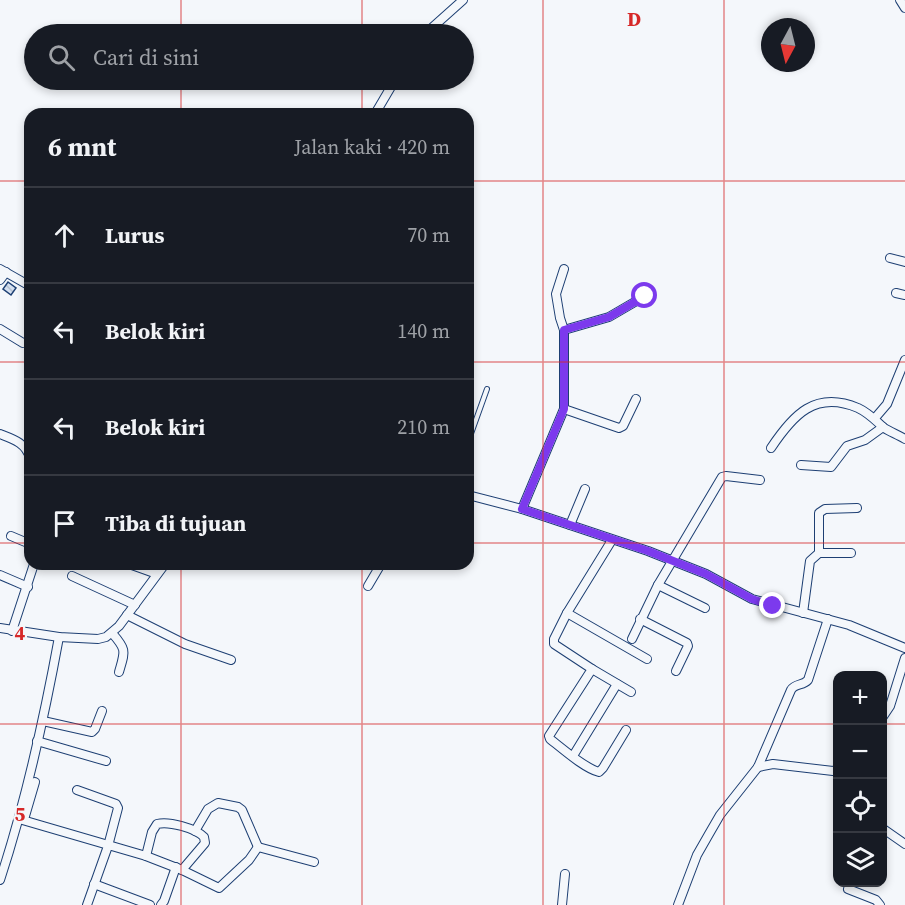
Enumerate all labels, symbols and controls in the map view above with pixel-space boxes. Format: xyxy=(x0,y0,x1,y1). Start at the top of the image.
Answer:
text: D xyxy=(627,5,641,33)
north arrow xyxy=(761,18,815,72)
search box xyxy=(24,24,474,90)
icon: search xyxy=(45,41,78,74)
text: Cari di sini xyxy=(93,42,199,72)
text: 6 mnt xyxy=(48,129,116,165)
text: Jalan kaki · 420 m xyxy=(294,133,450,161)
icon: ahead xyxy=(48,219,81,252)
text: Lurus xyxy=(105,220,164,250)
text: 70 m xyxy=(407,221,450,249)
route start xyxy=(631,282,657,308)
icon: left xyxy=(48,315,81,348)
text: Belok kiri xyxy=(105,316,205,346)
text: 140 m xyxy=(397,317,450,345)
icon: left xyxy=(48,411,81,444)
text: Belok kiri xyxy=(105,412,205,442)
text: 210 m xyxy=(397,413,450,441)
icon: arrive xyxy=(48,507,81,540)
text: Tiba di tujuan xyxy=(105,508,246,538)
route end xyxy=(759,592,785,618)
text: 4 xyxy=(15,619,26,647)
map controls xyxy=(833,671,887,887)
button: + xyxy=(833,671,887,725)
button: − xyxy=(833,725,887,779)
button: locate xyxy=(833,779,887,833)
text: 5 xyxy=(15,800,26,828)
button: layers xyxy=(833,833,887,887)

